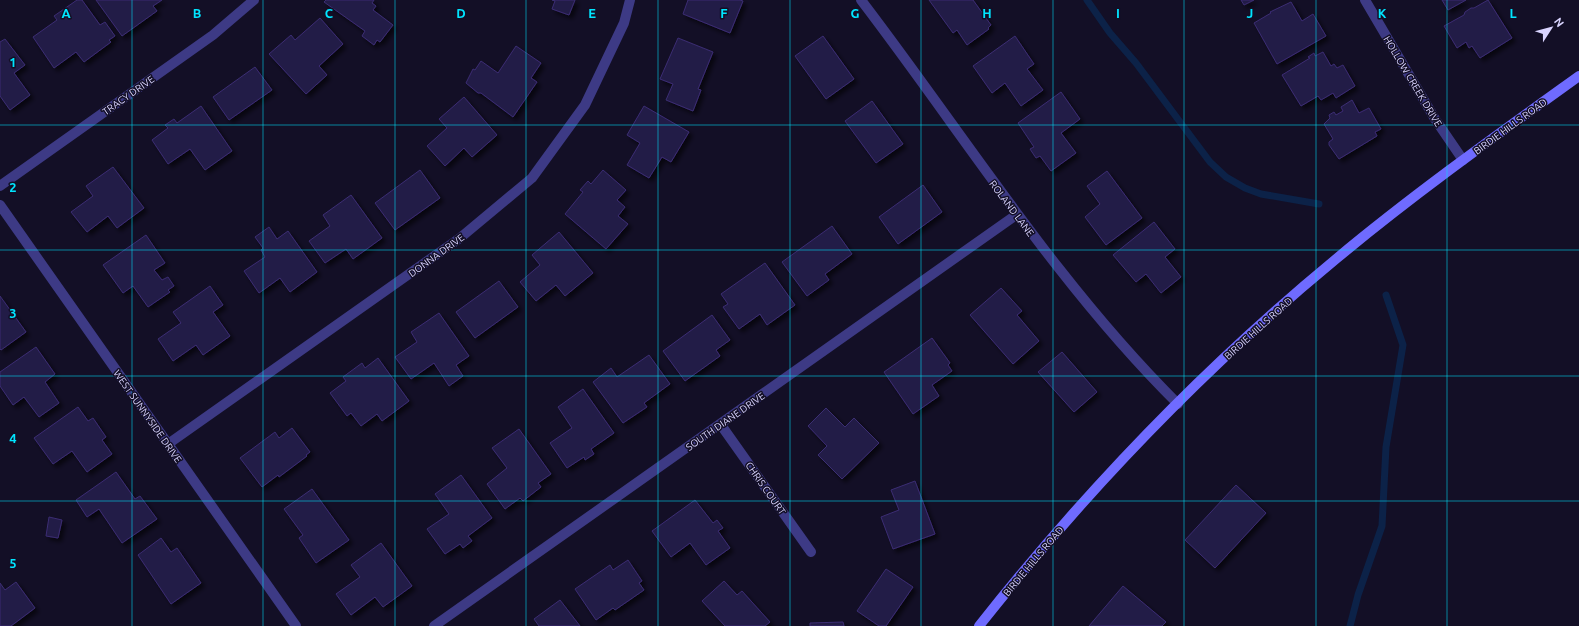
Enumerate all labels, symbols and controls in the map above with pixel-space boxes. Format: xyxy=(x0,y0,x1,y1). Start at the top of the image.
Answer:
text: A xyxy=(61,6,71,20)
text: B xyxy=(193,6,202,20)
text: C xyxy=(325,6,334,20)
text: D xyxy=(456,6,466,20)
text: E xyxy=(588,6,596,20)
text: F xyxy=(720,6,728,20)
text: G xyxy=(851,6,860,20)
text: H xyxy=(982,6,992,20)
text: I xyxy=(1116,6,1120,20)
text: J xyxy=(1247,6,1253,20)
text: K xyxy=(1378,6,1387,20)
text: L xyxy=(1509,6,1517,20)
north arrow xyxy=(1531,8,1571,48)
text: N xyxy=(1552,15,1566,29)
street label: HOLLOW CREEK DRIVE xyxy=(1381,34,1444,129)
text: 1 xyxy=(9,55,17,69)
street label: TRACY DRIVE xyxy=(100,73,157,117)
street label: BIRDIE HILLS ROAD xyxy=(1472,96,1549,157)
street label: ROLAND LANE xyxy=(987,178,1036,239)
text: 2 xyxy=(9,180,17,194)
street label: DONNA DRIVE xyxy=(406,231,466,279)
street label: BIRDIE HILLS ROAD xyxy=(1222,295,1295,362)
text: 3 xyxy=(9,306,17,320)
street label: WEST SUNNYSIDE DRIVE xyxy=(111,368,184,465)
street label: SOUTH DIANE DRIVE xyxy=(684,390,767,453)
text: 4 xyxy=(9,431,17,445)
street label: CHRIS COURT xyxy=(743,460,788,517)
street label: BIRDIE HILLS ROAD xyxy=(1001,524,1066,598)
text: 5 xyxy=(9,556,17,570)

